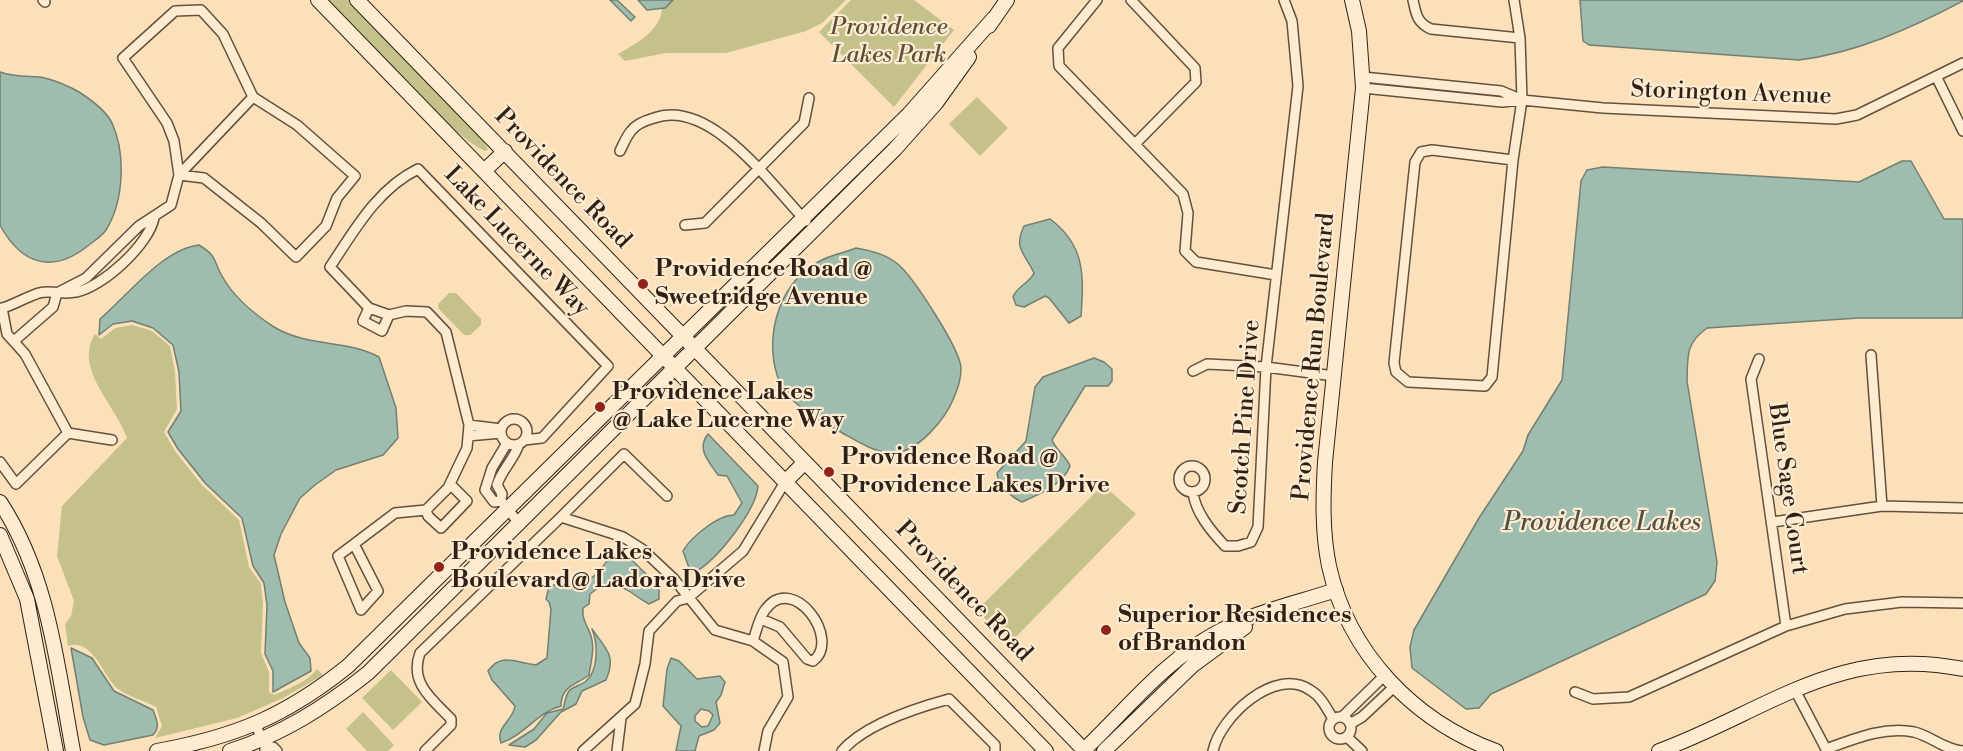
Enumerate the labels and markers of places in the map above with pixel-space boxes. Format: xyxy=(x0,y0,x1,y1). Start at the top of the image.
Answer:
place label: Providence Road @ Sweetridge Avenue xyxy=(655,256,873,312)
marker: Providence Road @ Sweetridge Avenue xyxy=(636,277,650,291)
place label: Providence Lakes @ Lake Lucerne Way xyxy=(612,379,844,435)
marker: Providence Lakes @ Lake Lucerne Way xyxy=(593,400,607,414)
place label: Providence Road @ Providence Lakes Drive xyxy=(841,444,1110,500)
marker: Providence Road @ Providence Lakes Drive xyxy=(822,465,836,479)
place label: Providence Lakes Boulevard@ Ladora Drive xyxy=(451,539,746,595)
marker: Providence Lakes Boulevard@ Ladora Drive xyxy=(432,560,446,574)
place label: Superior Residences of Brandon xyxy=(1118,602,1351,658)
marker: Superior Residences of Brandon xyxy=(1099,623,1113,637)

